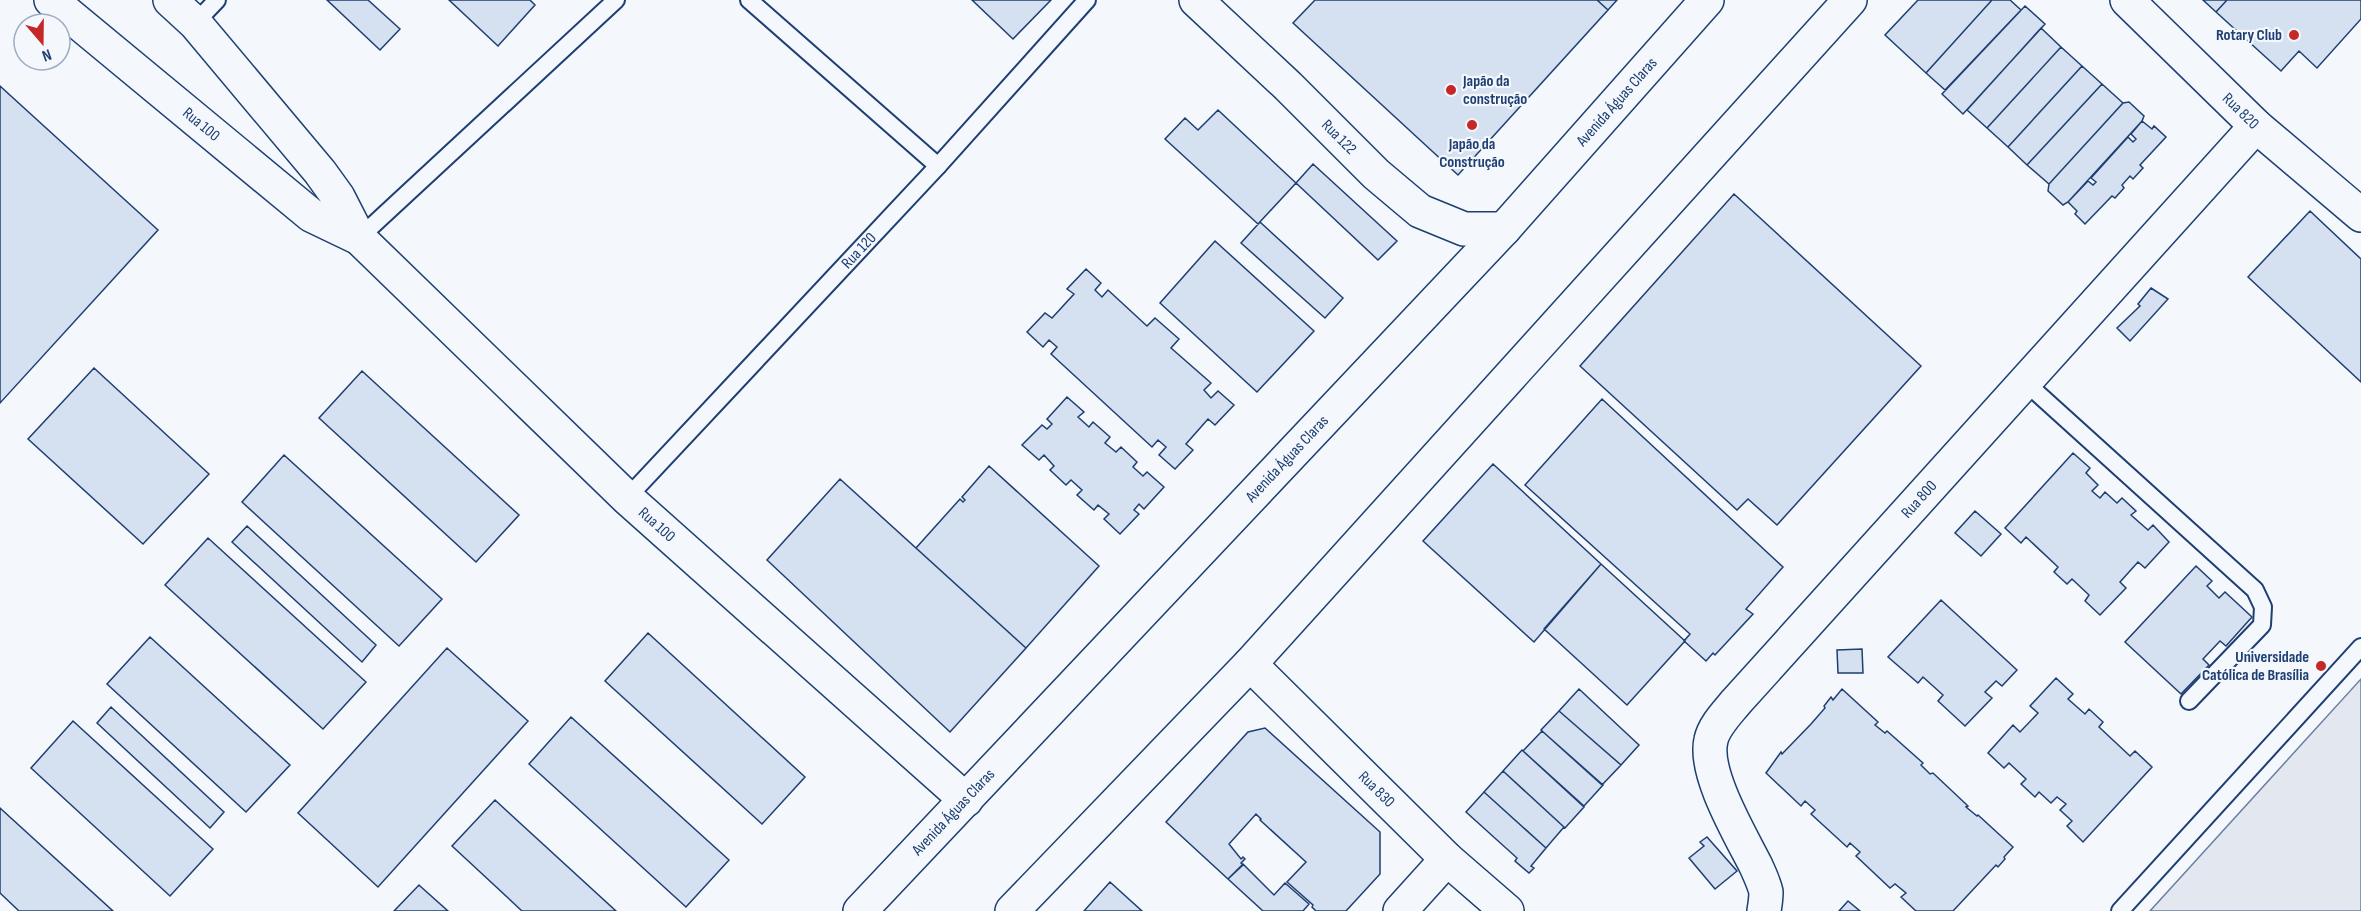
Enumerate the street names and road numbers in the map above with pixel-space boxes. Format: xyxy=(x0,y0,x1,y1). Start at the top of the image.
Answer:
street label: Avenida Águas Claras xyxy=(1572,53,1661,151)
street label: Rua 820 xyxy=(2218,89,2263,133)
street label: Rua 100 xyxy=(179,103,224,145)
street label: Rua 122 xyxy=(1317,115,1360,158)
street label: Rua 120 xyxy=(837,229,880,273)
street label: Avenida Águas Claras xyxy=(1241,411,1333,507)
street label: Rua 800 xyxy=(1897,476,1941,522)
street label: Rua 100 xyxy=(635,503,679,546)
street label: Avenida Águas Claras xyxy=(907,765,999,860)
street label: Rua 830 xyxy=(1354,767,1399,811)

